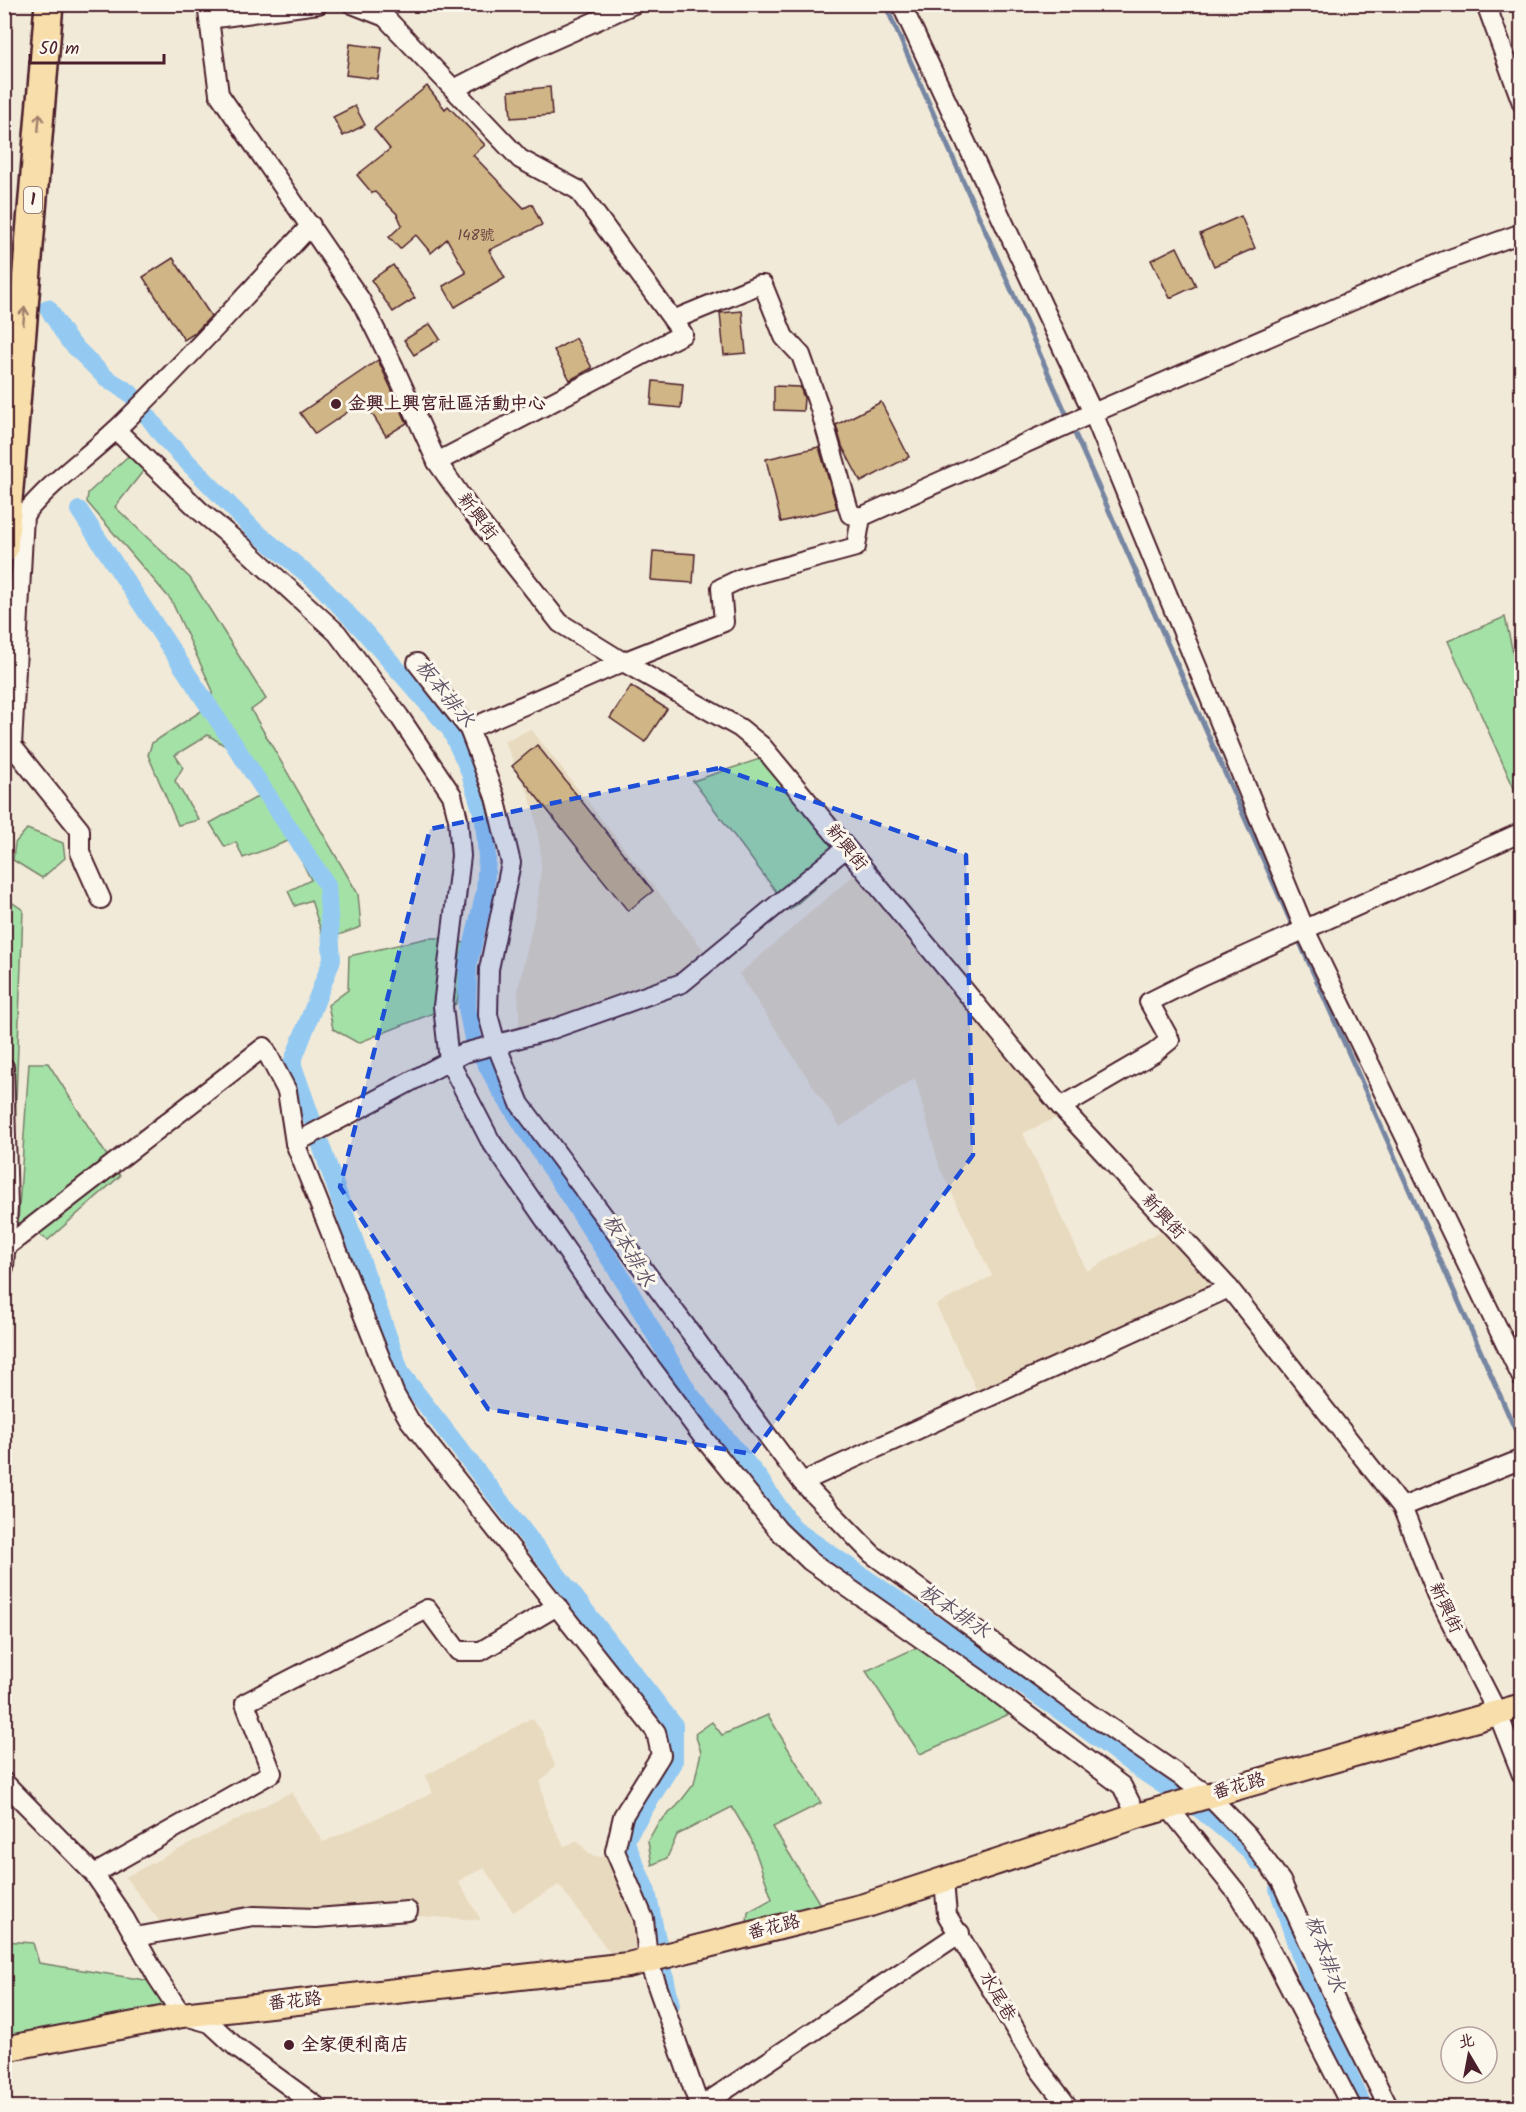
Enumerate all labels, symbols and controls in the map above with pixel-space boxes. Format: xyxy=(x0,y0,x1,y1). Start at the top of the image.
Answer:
scale bar xyxy=(30,27,164,65)
text: 50 m xyxy=(39,35,79,64)
one-way arrow xyxy=(34,113,45,133)
road number: 1 xyxy=(24,187,42,213)
house number: 148號 xyxy=(457,224,495,248)
one-way arrow xyxy=(19,307,30,327)
place label: 金興上興宮社區活動中心 xyxy=(348,390,546,419)
marker: 金興上興宮社區活動中心 xyxy=(329,397,343,411)
street label: 新興街 xyxy=(449,487,505,547)
water label: 板本排水 xyxy=(406,653,482,736)
street label: 新興街 xyxy=(818,818,874,878)
street label: 新興街 xyxy=(1134,1187,1192,1247)
water label: 板本排水 xyxy=(594,1208,663,1294)
water label: 板本排水 xyxy=(912,1576,997,1649)
street label: 新興街 xyxy=(1420,1577,1470,1639)
street label: 番花路 xyxy=(1209,1766,1269,1808)
street label: 番花路 xyxy=(744,1907,804,1949)
water label: 板本排水 xyxy=(1295,1911,1353,1998)
street label: 水尾巷 xyxy=(971,1966,1023,2028)
street label: 番花路 xyxy=(267,1985,323,2019)
north arrow xyxy=(1439,2025,1499,2085)
text: 北 xyxy=(1457,2028,1477,2055)
place label: 全家便利商店 xyxy=(301,2031,409,2060)
marker: 全家便利商店 xyxy=(282,2038,296,2052)

